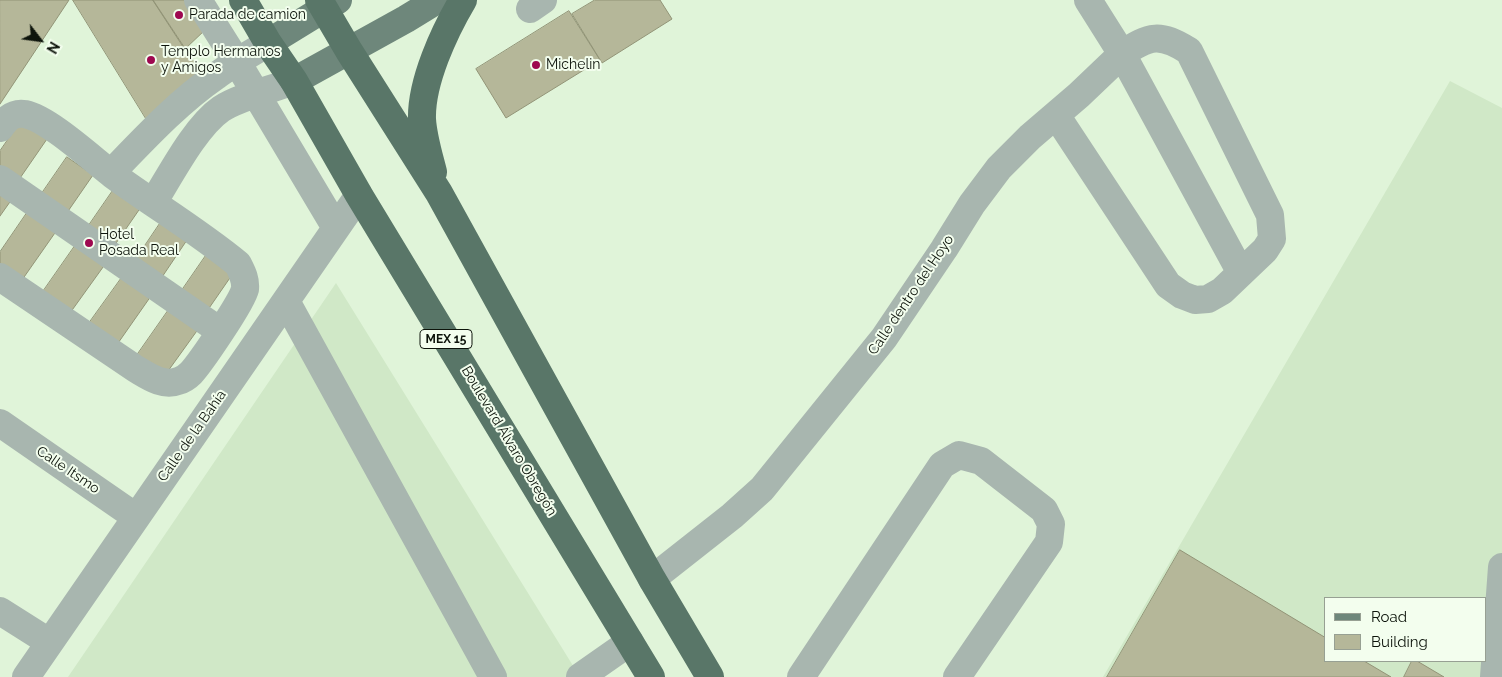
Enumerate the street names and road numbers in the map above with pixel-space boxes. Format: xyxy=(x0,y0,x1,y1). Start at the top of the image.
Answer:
street label: Calle dentro del Hoyo xyxy=(865,232,957,358)
road number: MEX 15 xyxy=(420,329,472,348)
street label: Boulevard Álvaro Obregón xyxy=(458,363,560,519)
street label: Calle de la Bahía xyxy=(154,387,230,485)
street label: Calle Itsmo xyxy=(33,443,103,497)

